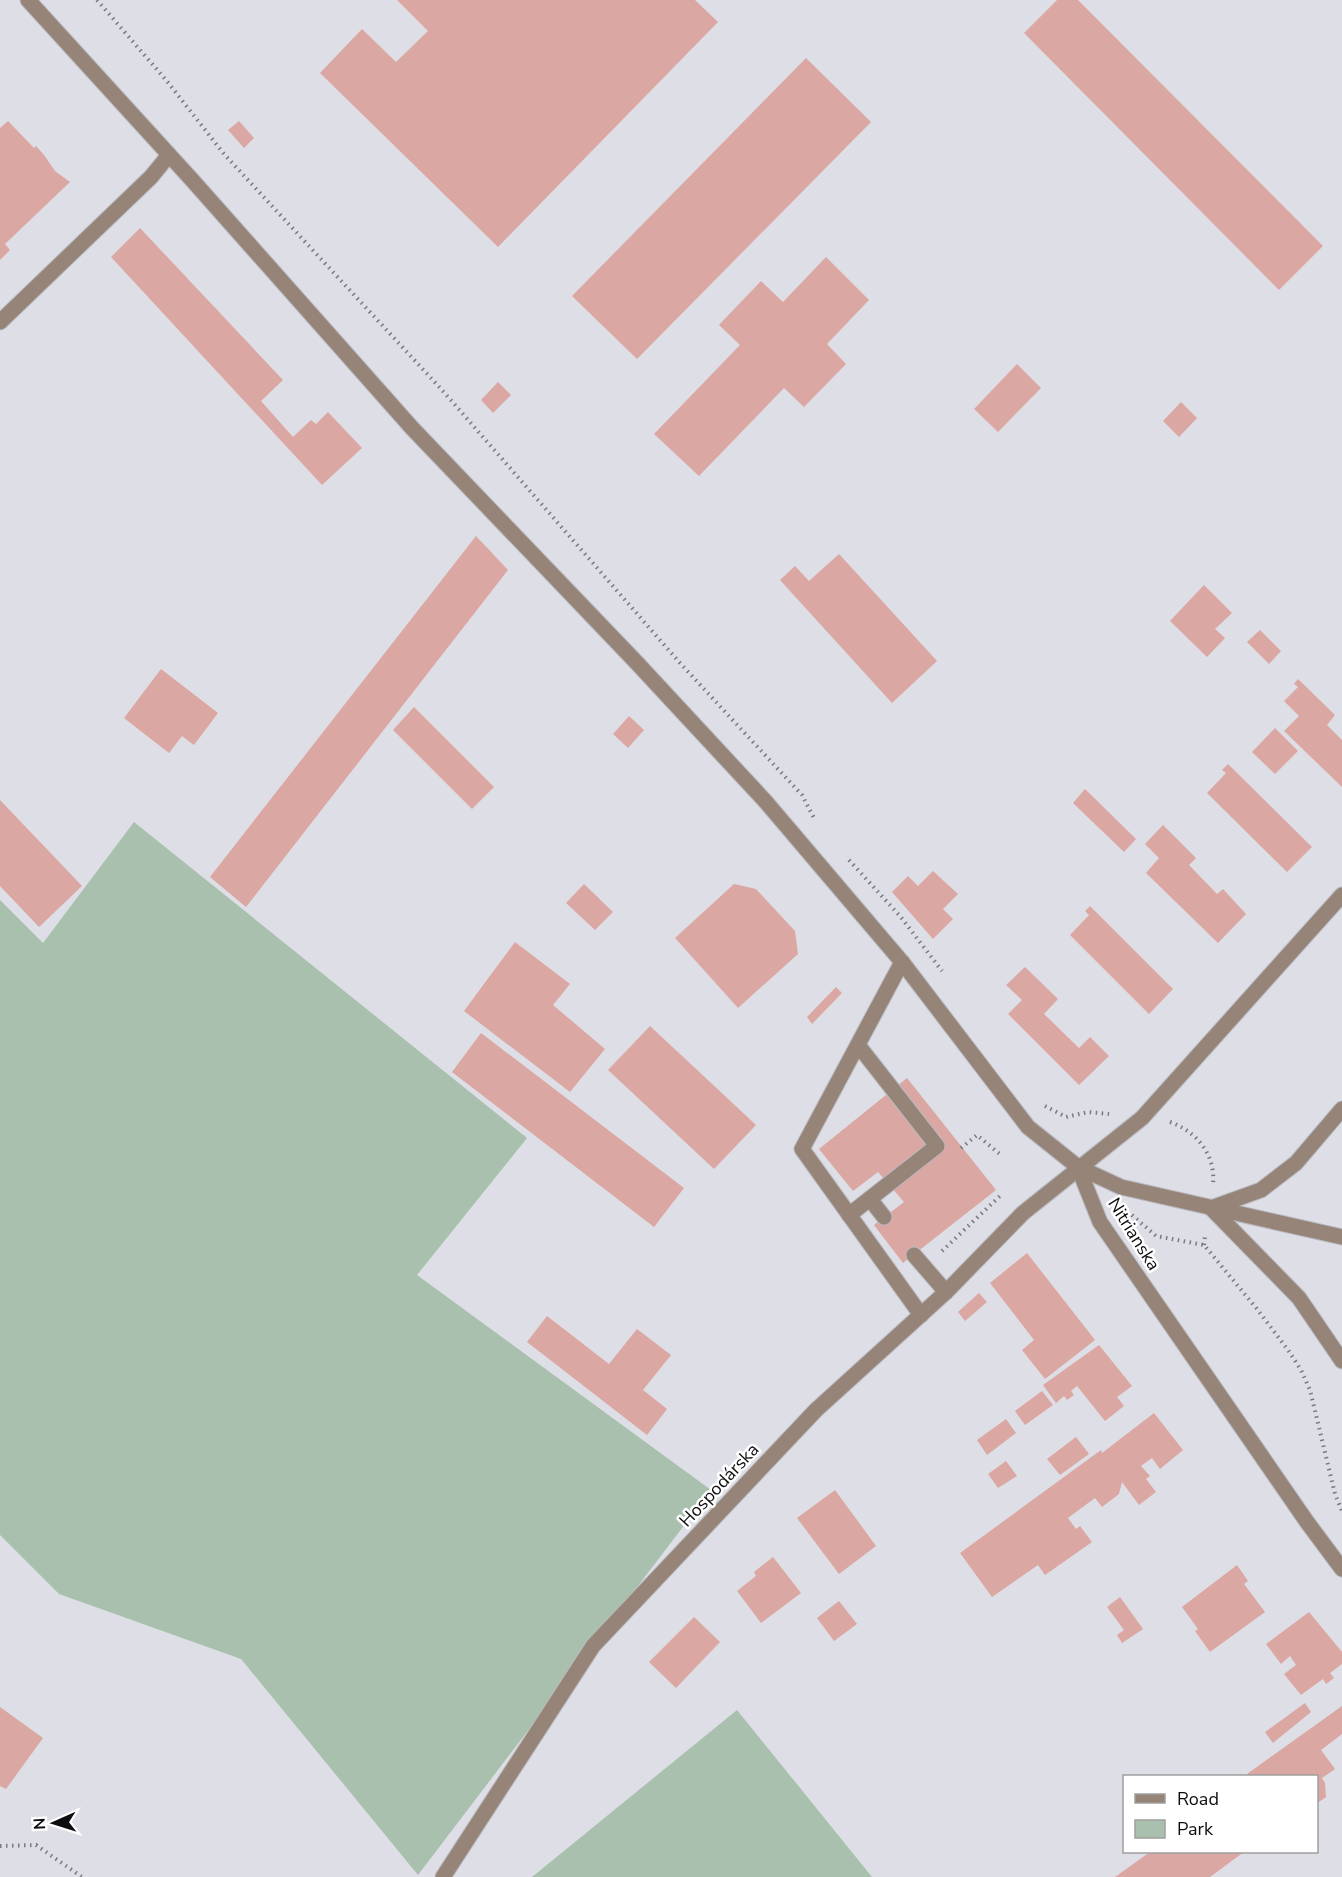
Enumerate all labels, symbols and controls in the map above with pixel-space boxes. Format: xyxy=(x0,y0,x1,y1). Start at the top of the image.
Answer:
street label: Nitrianska xyxy=(1102,1193,1166,1275)
street label: Hospodárska xyxy=(674,1438,764,1532)
legend xyxy=(1123,1775,1318,1853)
text: Road xyxy=(1177,1787,1219,1811)
north arrow xyxy=(24,1793,84,1853)
text: N xyxy=(29,1817,51,1830)
text: Park xyxy=(1177,1817,1214,1841)

